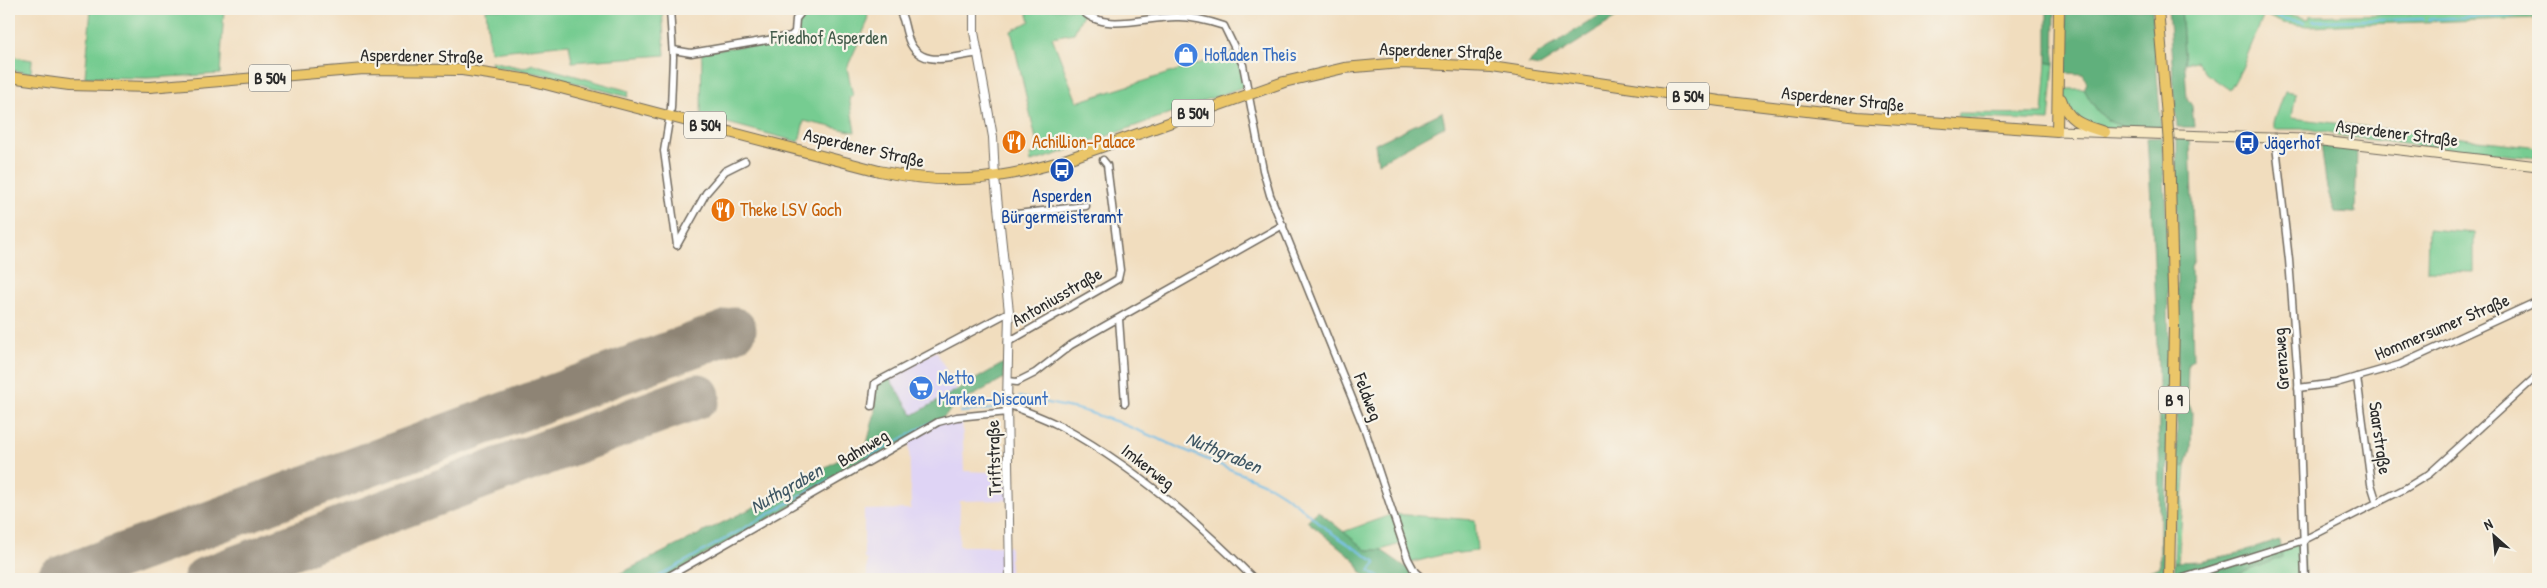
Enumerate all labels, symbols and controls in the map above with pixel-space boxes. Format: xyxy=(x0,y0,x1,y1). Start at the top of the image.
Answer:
park label: Friedhof Asperden xyxy=(769,25,888,50)
street label: Asperdener Straße xyxy=(1379,36,1503,65)
street label: Asperdener Straße xyxy=(360,42,484,69)
shop icon: Hofladen Theis xyxy=(1173,42,1199,68)
place label: Hofladen Theis xyxy=(1204,42,1297,67)
road number: B 504 xyxy=(249,64,291,92)
street label: Asperdener Straße xyxy=(1780,80,1906,117)
road number: B 504 xyxy=(1667,82,1709,110)
road number: B 504 xyxy=(1172,100,1214,126)
road number: B 504 xyxy=(684,112,726,138)
street label: Asperdener Straße xyxy=(2334,113,2460,152)
street label: Asperdener Straße xyxy=(801,121,927,174)
restaurant icon: Achillion-Palace xyxy=(1001,129,1027,155)
place label: Achillion-Palace xyxy=(1032,129,1136,154)
bus stop icon: Jägerhof xyxy=(2234,130,2260,156)
place label: Jägerhof xyxy=(2264,130,2322,155)
bus stop icon: Asperden Bürgermeisteramt xyxy=(1049,157,1075,183)
place label: Asperden Bürgermeisteramt xyxy=(1001,183,1124,229)
restaurant icon: Theke LSV Goch xyxy=(710,197,736,223)
place label: Theke LSV Goch xyxy=(740,197,842,222)
street label: Antoniusstraße xyxy=(1007,261,1107,333)
street label: Hommersumer Straße xyxy=(2371,287,2513,366)
street label: Grenzweg xyxy=(2266,327,2295,391)
place label: Netto Marken-Discount xyxy=(938,365,1049,411)
street label: Feldweg xyxy=(1348,368,1389,424)
supermarket icon: Netto Marken-Discount xyxy=(908,375,934,401)
road number: B 9 xyxy=(2159,386,2189,414)
street label: Saarstraße xyxy=(2363,400,2398,476)
street label: Triftstraße xyxy=(980,420,1007,496)
street label: Bahnweg xyxy=(833,423,893,473)
water label: Nuthgraben xyxy=(1182,425,1267,480)
street label: Imkerweg xyxy=(1116,438,1180,495)
water label: Nuthgraben xyxy=(745,456,828,519)
north arrow xyxy=(2470,510,2520,560)
text: N xyxy=(2480,514,2496,534)

